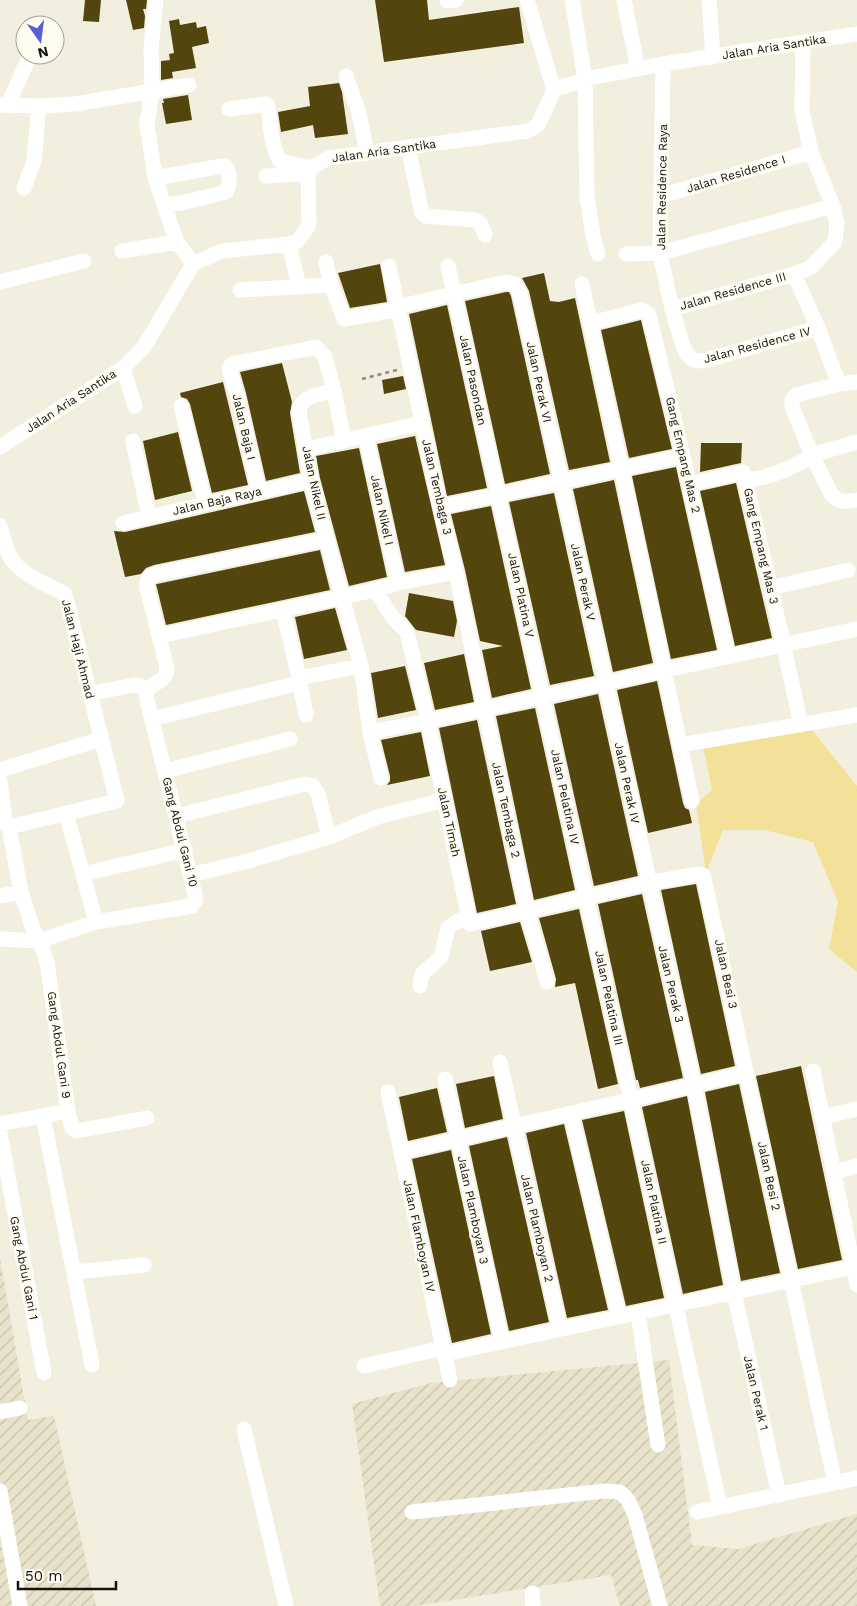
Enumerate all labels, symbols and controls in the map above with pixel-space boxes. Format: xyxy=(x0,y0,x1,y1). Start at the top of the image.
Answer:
north arrow xyxy=(15,15,65,65)
street label: Jalan Aria Santika xyxy=(721,32,827,62)
text: N xyxy=(36,44,50,62)
street label: Jalan Residence Raya xyxy=(654,123,670,250)
street label: Jalan Aria Santika xyxy=(331,137,437,165)
street label: Jalan Residence I xyxy=(685,152,787,196)
street label: Jalan Residence III xyxy=(678,269,788,313)
street label: Jalan Residence IV xyxy=(702,324,812,366)
street label: Jalan Pasondan xyxy=(457,333,489,427)
street label: Jalan Perak VI xyxy=(524,340,554,424)
street label: Jalan Aria Santika xyxy=(23,366,119,435)
street label: Jalan Baja I xyxy=(230,393,258,461)
street label: Gang Empang Mas 2 xyxy=(663,395,703,515)
street label: Jalan Tembaga 3 xyxy=(419,438,455,536)
street label: Jalan Nikel II xyxy=(299,445,329,521)
street label: Jalan Nikel I xyxy=(368,473,396,547)
street label: Jalan Baja Raya xyxy=(171,484,263,518)
street label: Gang Empang Mas 3 xyxy=(741,486,781,606)
street label: Jalan Perak V xyxy=(568,542,598,622)
street label: Jalan Platina V xyxy=(505,551,537,639)
street label: Jalan Haji Ahmad xyxy=(59,598,97,700)
street label: Jalan Perak IV xyxy=(612,741,643,825)
street label: Jalan Pelatina IV xyxy=(548,748,582,846)
street label: Jalan Tembaga 2 xyxy=(489,761,523,859)
street label: Gang Abdul Gani 10 xyxy=(160,776,200,888)
street label: Jalan Timah xyxy=(435,786,463,858)
street label: Jalan Besi 3 xyxy=(712,938,740,1010)
street label: Jalan Perak 3 xyxy=(655,944,687,1024)
street label: Jalan Pelatina III xyxy=(592,949,626,1047)
street label: Gang Abdul Gani 9 xyxy=(45,990,73,1100)
street label: Jalan Besi 2 xyxy=(755,1140,783,1212)
street label: Jalan Plamboyan 3 xyxy=(455,1155,491,1265)
street label: Jalan Platina II xyxy=(638,1158,670,1246)
street label: Jalan Plamboyan 2 xyxy=(518,1173,556,1283)
street label: Jalan Flamboyan IV xyxy=(400,1178,438,1294)
street label: Gang Abdul Gani 1 xyxy=(7,1215,41,1321)
street label: Jalan Perak 1 xyxy=(741,1354,771,1432)
scale bar xyxy=(18,1558,115,1590)
text: 50 m xyxy=(25,1567,62,1585)

